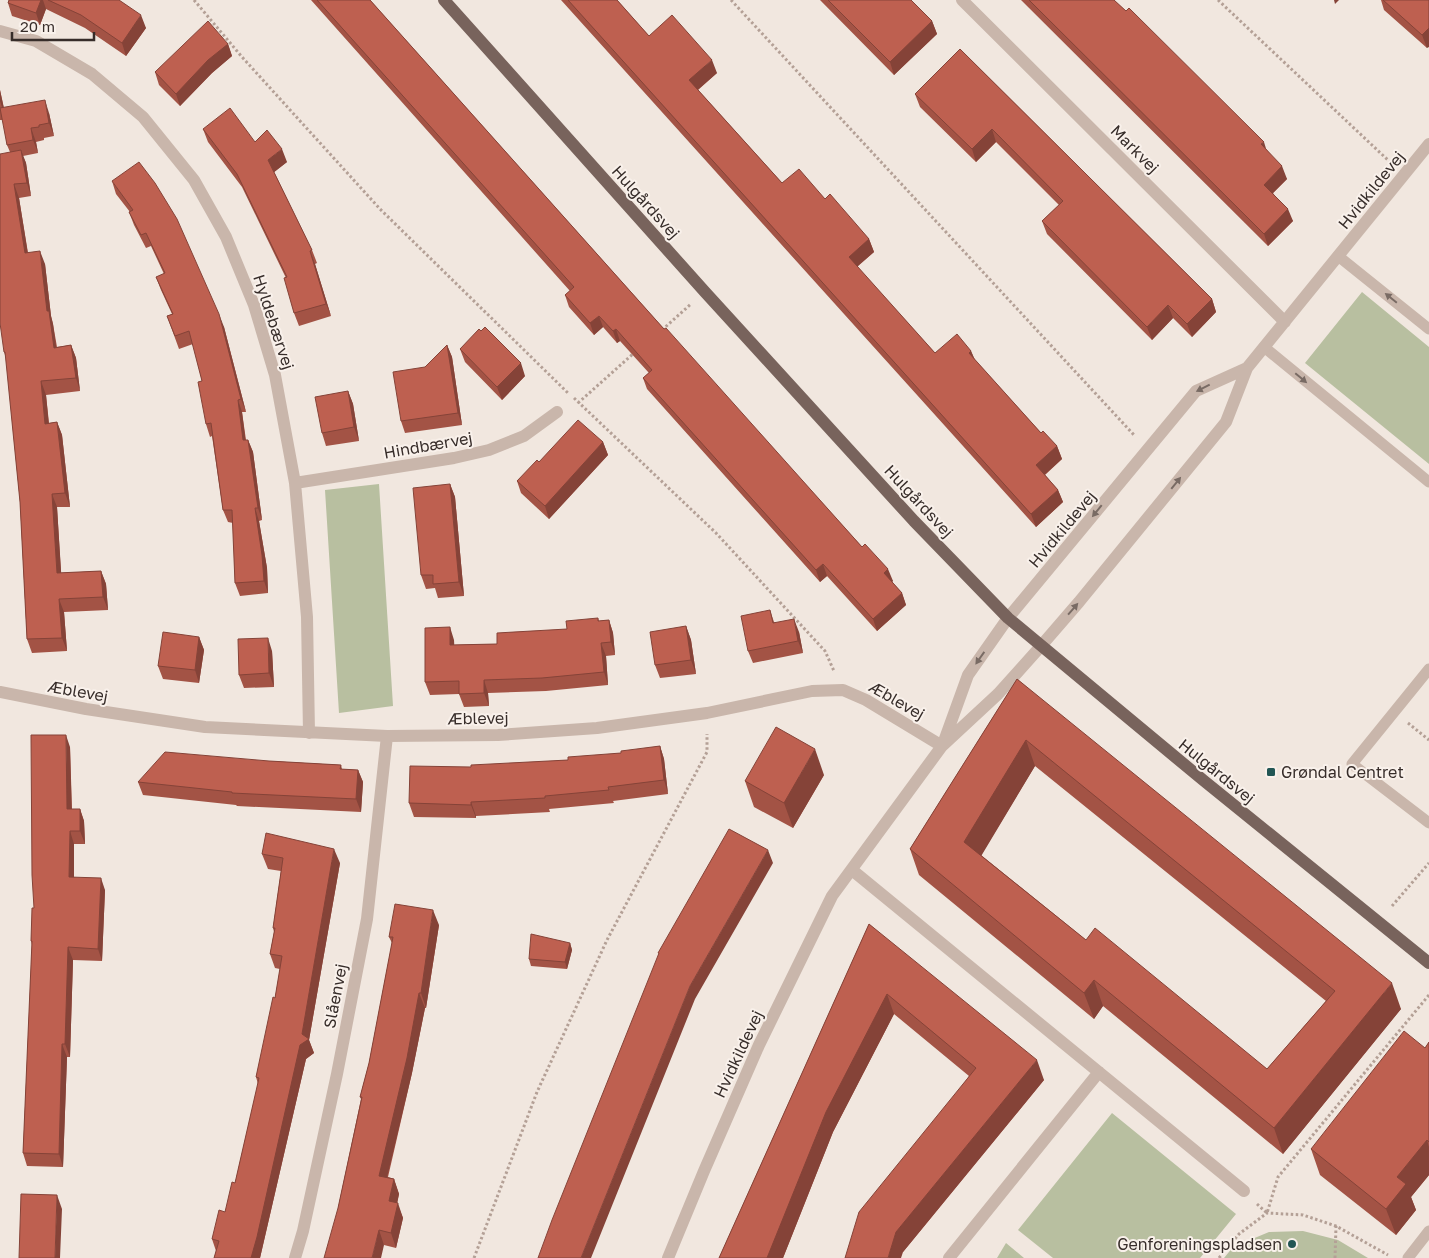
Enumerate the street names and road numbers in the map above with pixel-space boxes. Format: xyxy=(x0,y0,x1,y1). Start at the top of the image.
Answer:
street label: Markvej xyxy=(1107,121,1163,177)
street label: Hvidkildevej xyxy=(1333,147,1409,233)
street label: Hulgårdsvej xyxy=(608,161,684,243)
street label: Hyldebærvej xyxy=(249,272,299,372)
street label: Hindbærvej xyxy=(382,427,474,463)
street label: Hulgårdsvej xyxy=(880,460,958,542)
street label: Hvidkildevej xyxy=(1024,486,1100,572)
street label: Æblevej xyxy=(46,676,110,706)
street label: Æblevej xyxy=(866,676,928,724)
street label: Æblevej xyxy=(447,707,509,729)
street label: Hulgårdsvej xyxy=(1175,734,1259,808)
street label: Slåenvej xyxy=(319,962,351,1030)
street label: Hvidkildevej xyxy=(709,1007,767,1101)

